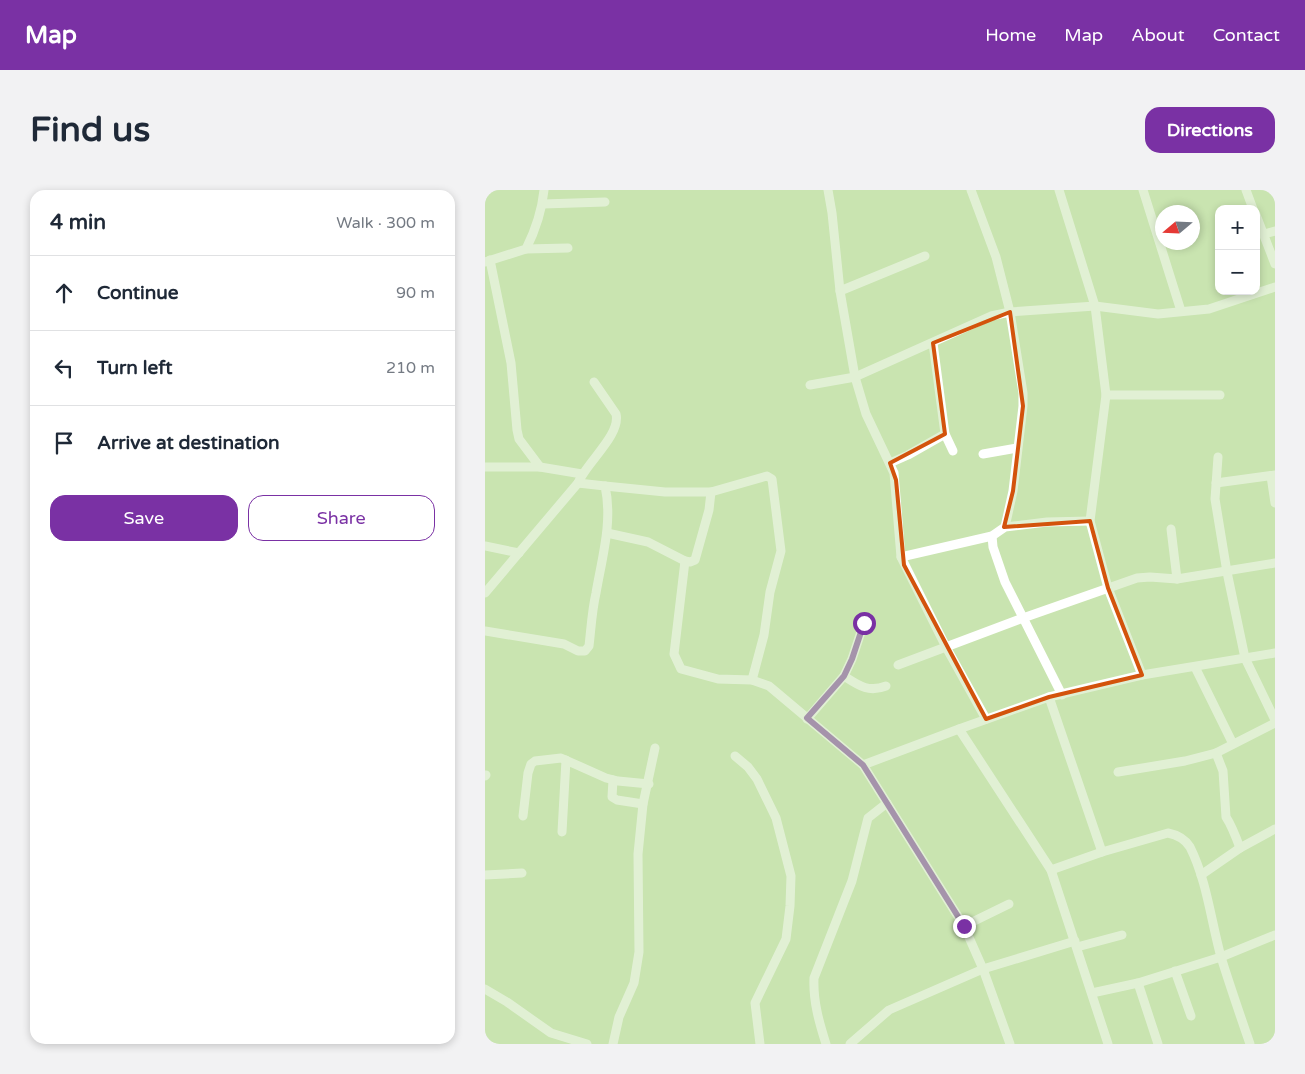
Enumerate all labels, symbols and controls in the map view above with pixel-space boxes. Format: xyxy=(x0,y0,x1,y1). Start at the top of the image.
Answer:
text: Map xyxy=(25,21,77,50)
text: Home xyxy=(985,24,1036,46)
text: Map xyxy=(1064,24,1103,46)
text: About xyxy=(1131,24,1185,46)
text: Contact xyxy=(1213,24,1280,46)
button: Directions xyxy=(1145,107,1275,153)
text: Find us xyxy=(30,109,150,151)
north arrow xyxy=(1155,205,1200,250)
map controls xyxy=(1215,205,1260,295)
button: + xyxy=(1215,205,1260,250)
text: 4 min xyxy=(50,210,106,235)
text: Walk · 300 m xyxy=(336,213,435,233)
button: − xyxy=(1215,250,1260,295)
icon: ahead xyxy=(50,279,78,307)
text: Continue xyxy=(97,282,179,304)
text: 90 m xyxy=(396,283,435,303)
icon: left xyxy=(50,354,78,382)
text: Turn left xyxy=(97,357,173,379)
text: 210 m xyxy=(386,358,435,378)
icon: arrive xyxy=(50,429,78,457)
text: Arrive at destination xyxy=(97,432,280,454)
button: Save xyxy=(50,495,238,541)
button: Share xyxy=(248,495,435,541)
route start xyxy=(853,612,876,635)
route end xyxy=(953,915,976,938)

